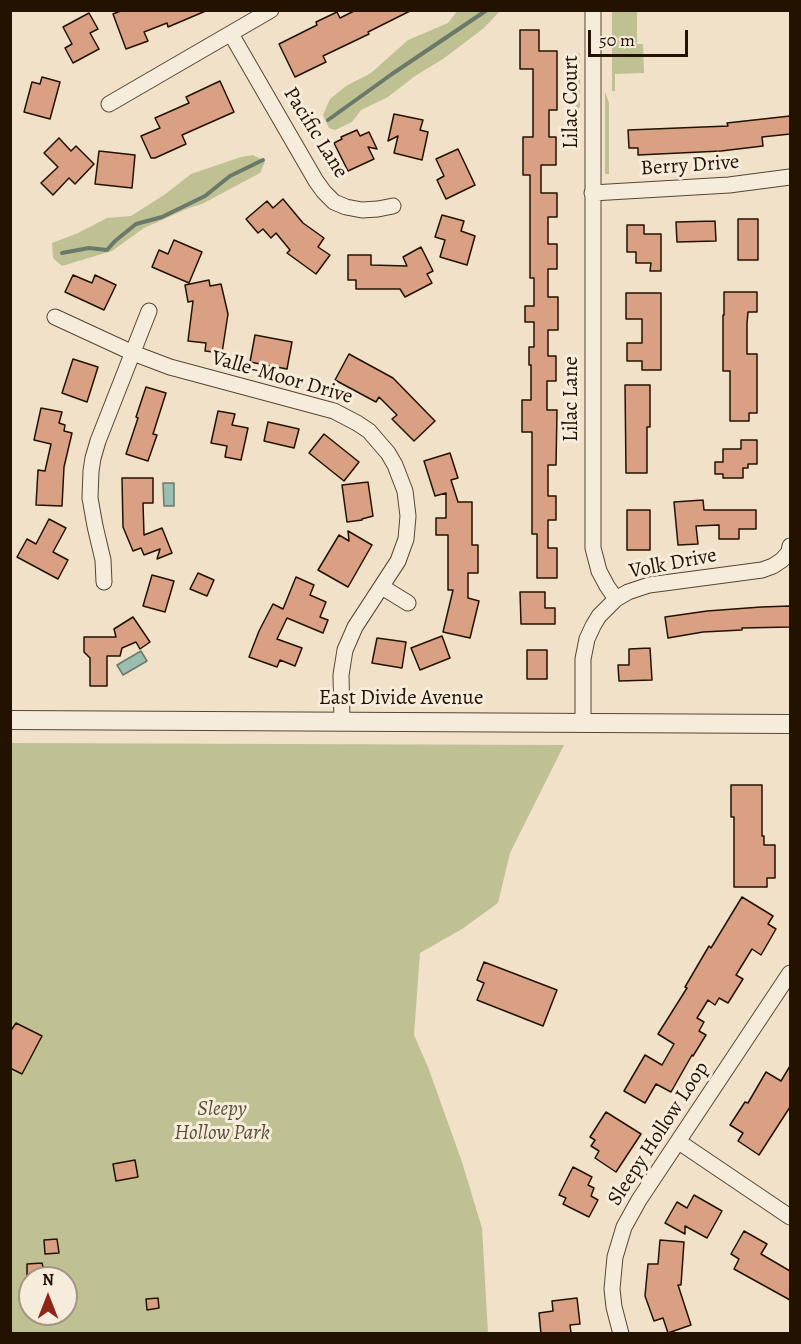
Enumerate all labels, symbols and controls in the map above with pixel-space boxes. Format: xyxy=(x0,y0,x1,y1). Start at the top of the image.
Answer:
scale bar xyxy=(591,18,692,56)
text: 50 m xyxy=(599,28,635,52)
street label: Lilac Court xyxy=(559,55,585,149)
street label: Pacific Lane xyxy=(277,83,353,183)
street label: Berry Drive xyxy=(640,150,740,182)
street label: Valle-Moor Drive xyxy=(209,346,355,410)
street label: Lilac Lane xyxy=(559,356,585,442)
street label: Volk Drive xyxy=(627,543,719,585)
street label: East Divide Avenue xyxy=(319,686,483,712)
street label: Sleepy Hollow Loop xyxy=(603,1057,715,1211)
park label: Sleepy Hollow Park xyxy=(174,1097,270,1147)
north arrow xyxy=(18,1266,78,1326)
text: N xyxy=(42,1269,54,1291)

